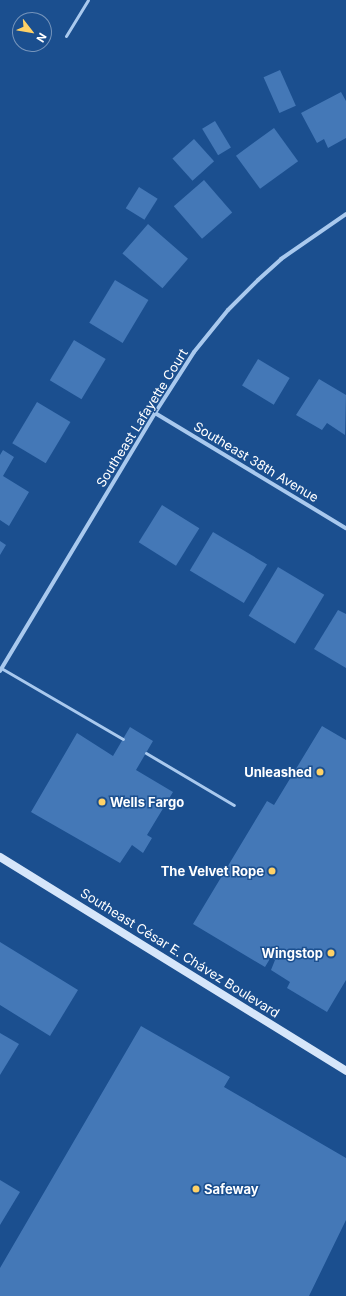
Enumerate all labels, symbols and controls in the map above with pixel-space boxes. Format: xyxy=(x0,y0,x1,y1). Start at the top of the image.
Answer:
north arrow xyxy=(12,12,52,52)
text: N xyxy=(33,30,50,45)
street label: Southeast Lafayette Court xyxy=(93,346,191,490)
street label: Southeast 38th Avenue xyxy=(191,419,321,505)
place label: Unleashed xyxy=(244,764,312,780)
marker: Unleashed xyxy=(315,767,325,777)
place label: Wells Fargo xyxy=(110,794,184,810)
marker: Wells Fargo xyxy=(97,797,107,807)
place label: The Velvet Rope xyxy=(161,863,264,879)
marker: The Velvet Rope xyxy=(267,866,277,876)
street label: Southeast César E. Chávez Boulevard xyxy=(78,885,282,1021)
place label: Wingstop xyxy=(262,945,323,961)
marker: Wingstop xyxy=(326,948,336,958)
place label: Safeway xyxy=(204,1181,259,1197)
marker: Safeway xyxy=(191,1184,201,1194)

